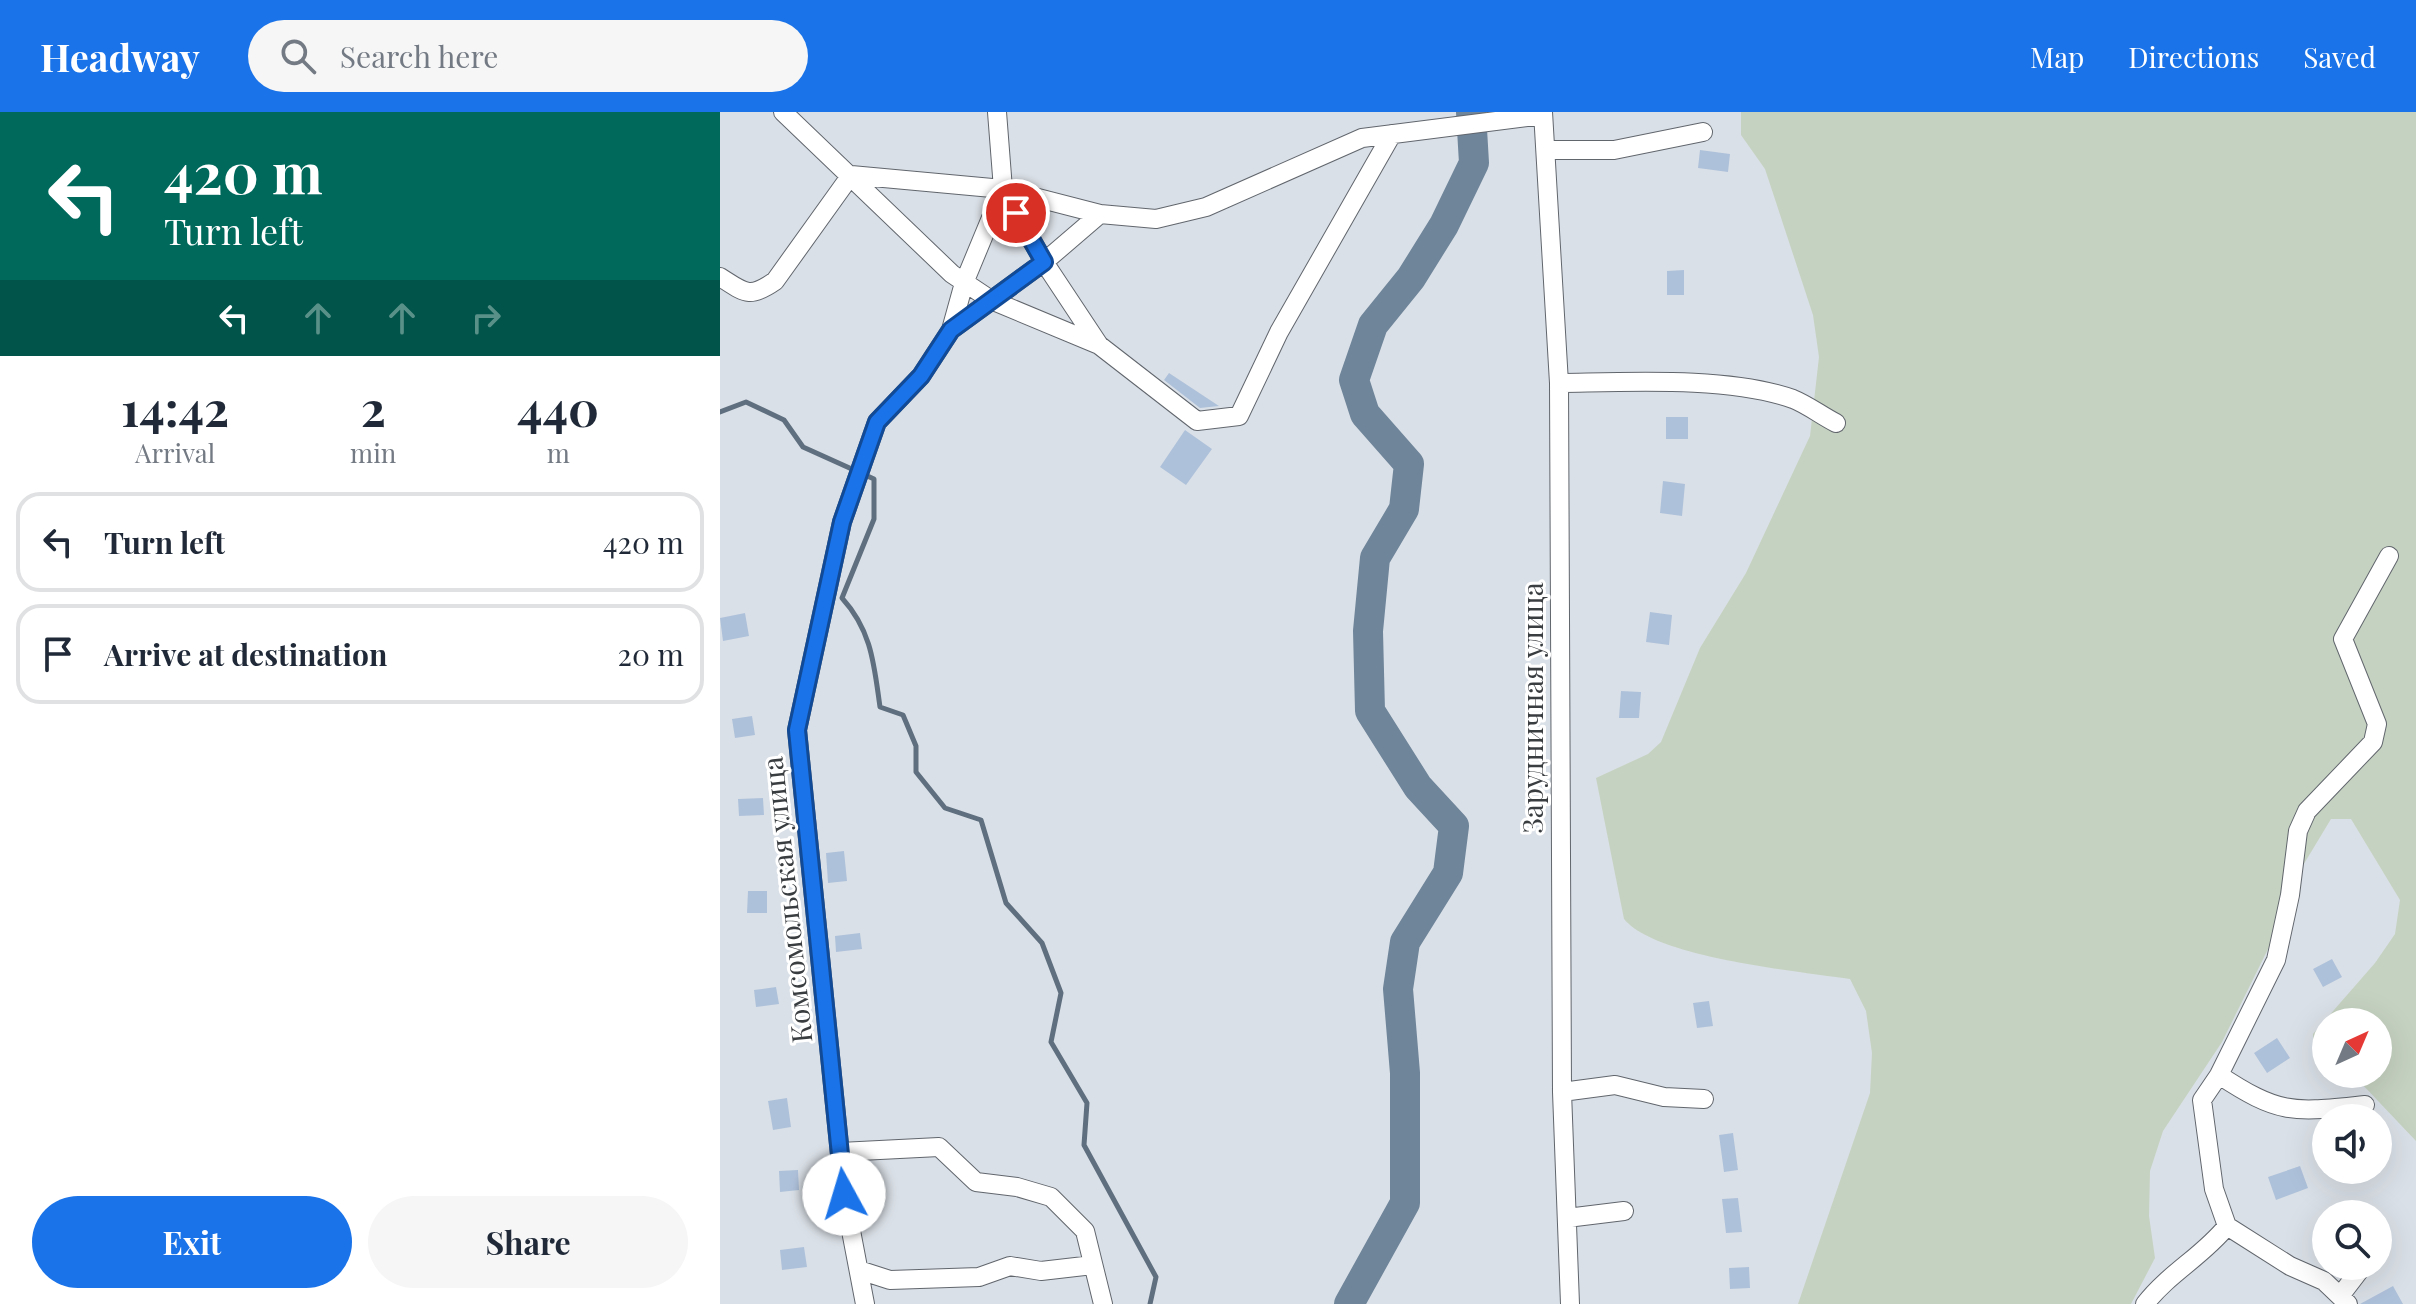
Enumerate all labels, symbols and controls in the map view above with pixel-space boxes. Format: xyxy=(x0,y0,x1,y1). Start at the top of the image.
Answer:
search box xyxy=(248,20,808,92)
text: Headway xyxy=(40,31,200,82)
icon: search xyxy=(276,34,320,78)
text: Search here xyxy=(340,36,498,76)
text: Map xyxy=(2030,38,2084,75)
text: Directions xyxy=(2128,38,2259,75)
text: Saved xyxy=(2303,38,2376,75)
text: 420 m xyxy=(164,134,323,209)
icon: left xyxy=(32,144,136,248)
pin xyxy=(982,179,1050,247)
icon: arrive xyxy=(994,191,1038,235)
text: Turn left xyxy=(164,206,303,254)
icon: left xyxy=(212,296,256,340)
icon: ahead xyxy=(296,296,340,340)
icon: ahead xyxy=(380,296,424,340)
icon: right xyxy=(464,296,508,340)
text: 14:42 xyxy=(121,375,229,439)
text: 2 xyxy=(361,375,386,439)
text: 440 xyxy=(517,375,599,439)
text: Arrival xyxy=(135,435,215,470)
text: min xyxy=(350,435,396,470)
text: m xyxy=(547,435,570,470)
icon: left xyxy=(36,520,80,564)
text: Turn left xyxy=(104,522,225,562)
text: 420 m xyxy=(603,522,684,562)
street label: Зарудничная улица xyxy=(1513,582,1550,834)
icon: arrive xyxy=(36,632,80,676)
text: Arrive at destination xyxy=(104,634,387,674)
text: 20 m xyxy=(618,634,684,674)
street label: Комсомольская улица xyxy=(753,755,819,1045)
north arrow xyxy=(2312,1008,2392,1088)
map controls xyxy=(2312,1008,2392,1280)
button: sound xyxy=(2312,1104,2392,1184)
position arrow xyxy=(802,1152,886,1236)
button: Exit xyxy=(32,1196,352,1288)
button: Share xyxy=(368,1196,688,1288)
button: search xyxy=(2312,1200,2392,1280)

